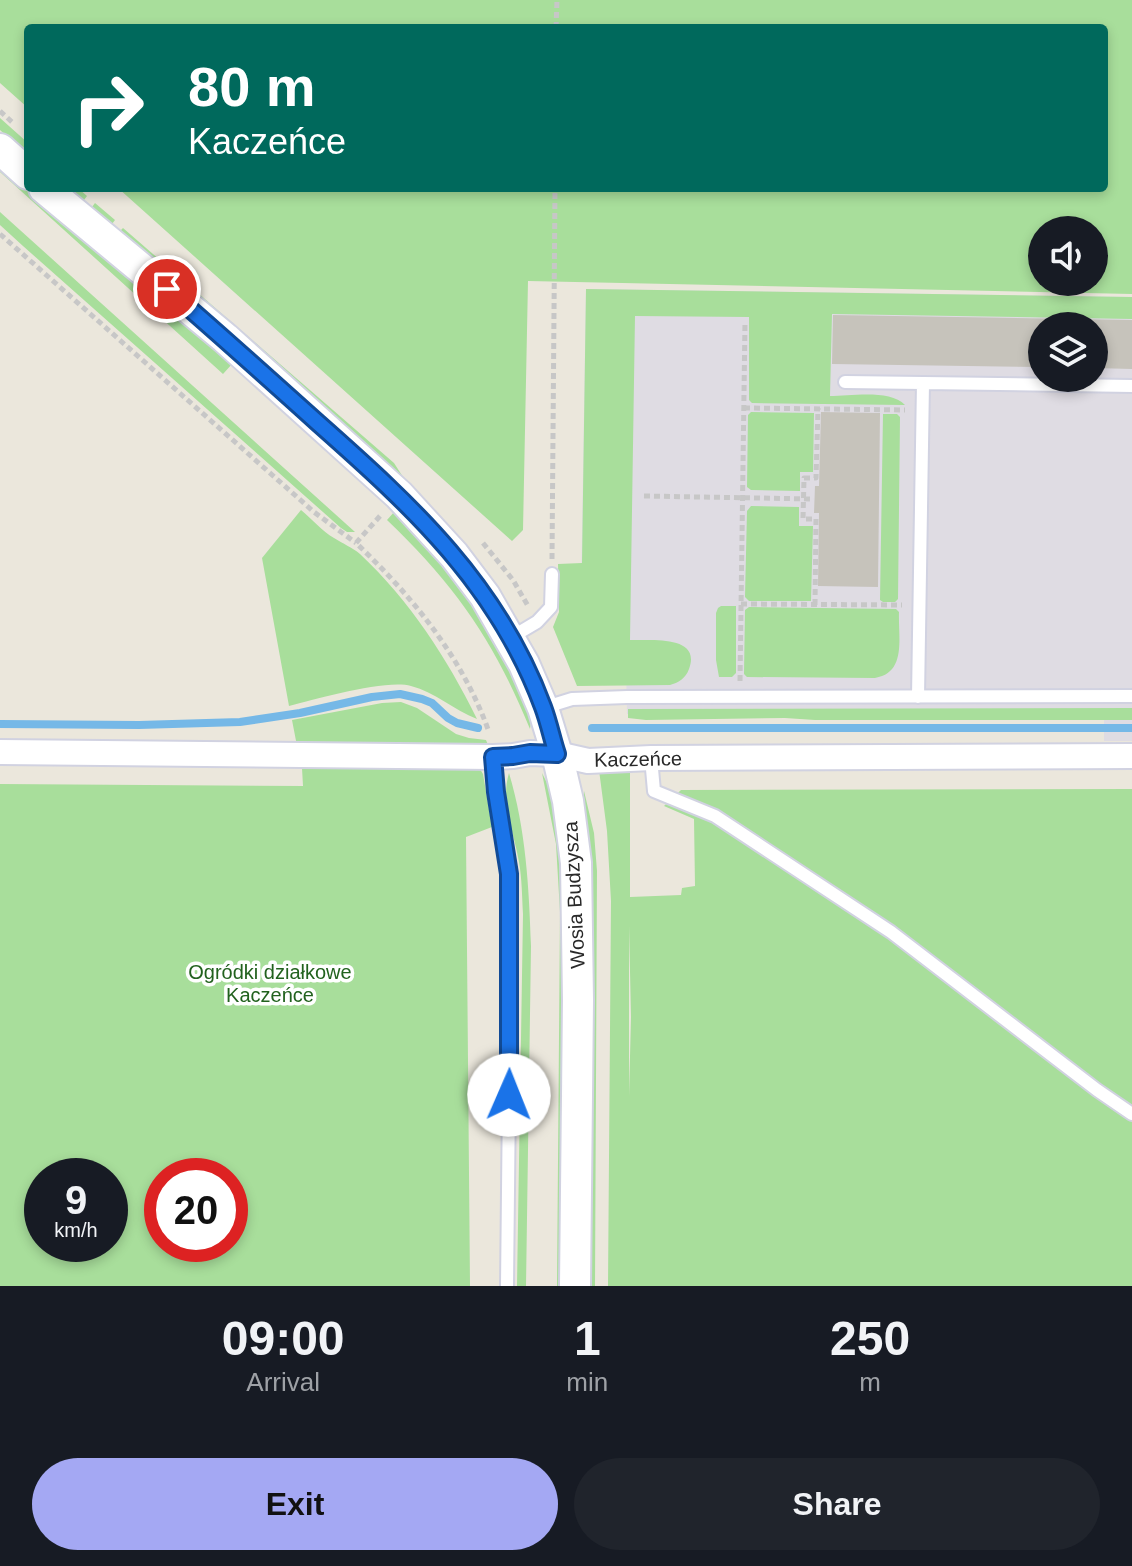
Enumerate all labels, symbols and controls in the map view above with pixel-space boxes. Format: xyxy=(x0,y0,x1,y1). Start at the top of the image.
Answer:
text: 80 m xyxy=(188,55,316,118)
icon: right xyxy=(56,56,160,160)
text: Kaczeńce xyxy=(188,121,346,162)
map controls xyxy=(1028,216,1108,392)
button: sound xyxy=(1028,216,1108,296)
pin xyxy=(133,255,201,323)
icon: arrive xyxy=(145,267,189,311)
button: layers xyxy=(1028,312,1108,392)
street label: Kaczeńce xyxy=(594,747,682,771)
street label: Wosia Budzysza xyxy=(559,820,589,969)
park label: Ogródki działkowe Kaczeńce xyxy=(188,961,352,1006)
position arrow xyxy=(467,1053,551,1137)
speed limit sign: 20 xyxy=(144,1158,248,1262)
text: 9 xyxy=(65,1178,87,1222)
text: km/h xyxy=(54,1219,98,1241)
text: 09:00 xyxy=(222,1312,345,1365)
text: 1 xyxy=(574,1312,601,1365)
text: 250 xyxy=(830,1312,910,1365)
text: Arrival xyxy=(246,1367,320,1397)
text: min xyxy=(566,1367,608,1397)
text: m xyxy=(859,1367,881,1397)
button: Exit xyxy=(32,1458,558,1550)
button: Share xyxy=(574,1458,1100,1550)

